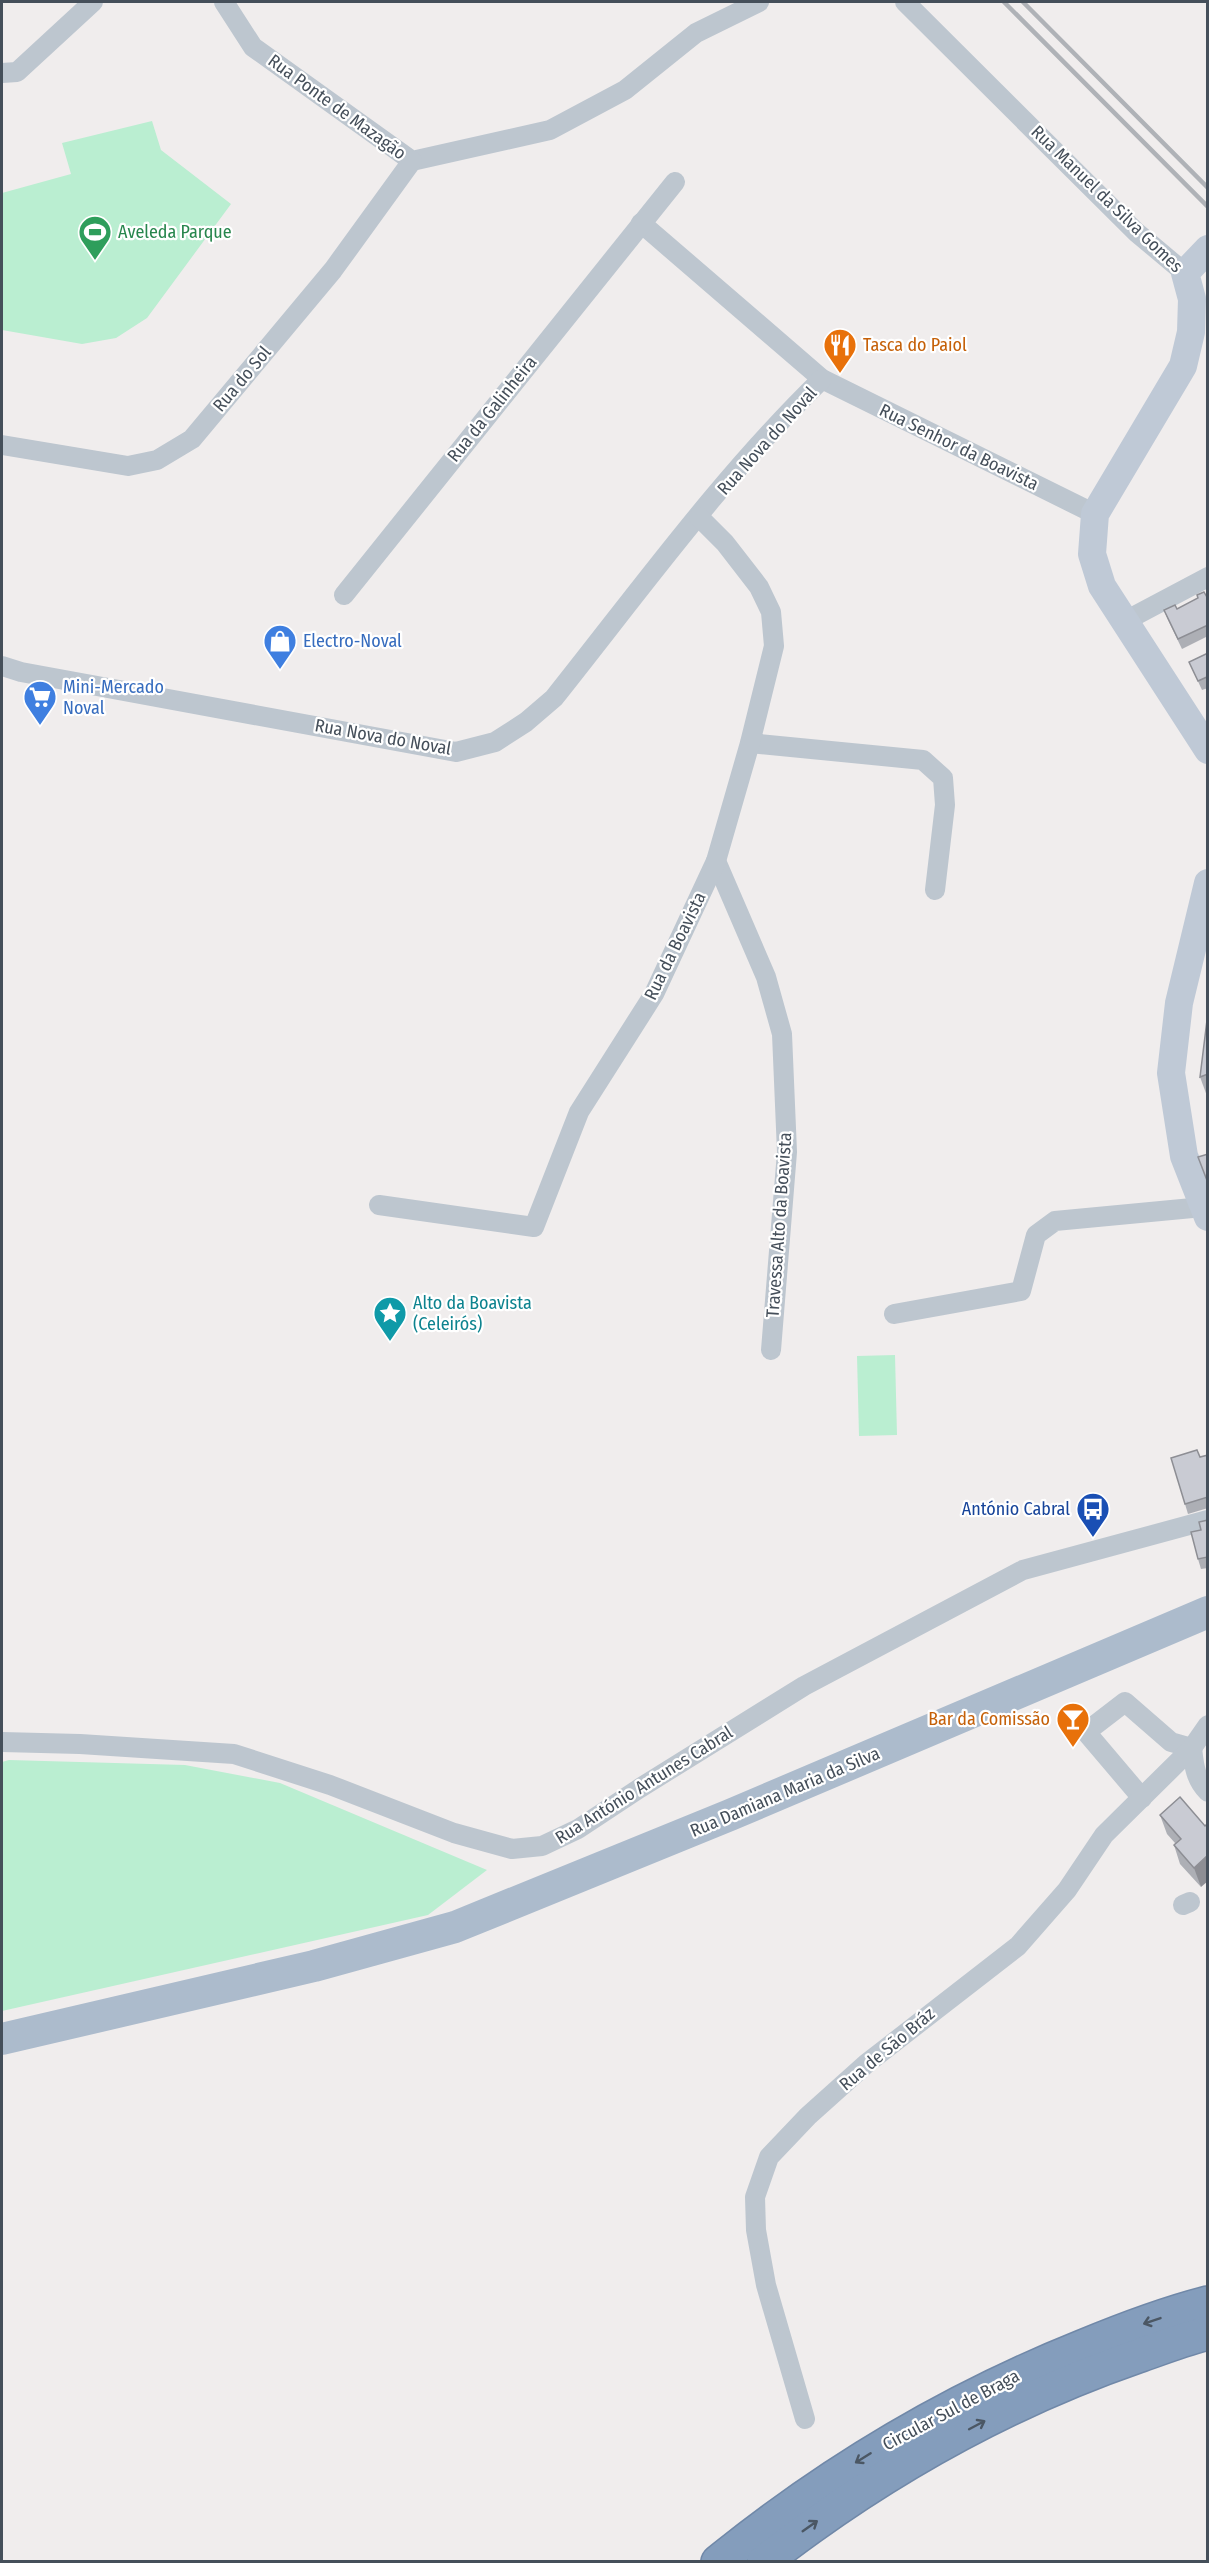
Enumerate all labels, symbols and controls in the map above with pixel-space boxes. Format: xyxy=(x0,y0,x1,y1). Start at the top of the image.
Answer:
street label: Rua Ponte de Mazagão xyxy=(264,50,410,164)
street label: Rua Manuel da Silva Gomes xyxy=(1027,121,1188,277)
sports icon: Aveleda Parque xyxy=(77,214,113,261)
place label: Aveleda Parque xyxy=(118,221,232,243)
restaurant icon: Tasca do Paiol xyxy=(822,327,858,374)
place label: Tasca do Paiol xyxy=(863,334,967,356)
street label: Rua do Sol xyxy=(208,342,276,416)
street label: Rua da Galinheira xyxy=(442,351,542,467)
street label: Rua Nova do Noval xyxy=(713,382,822,500)
street label: Rua Senhor da Boavista xyxy=(876,399,1042,495)
shop icon: Electro-Noval xyxy=(262,623,298,670)
place label: Electro-Noval xyxy=(303,630,402,652)
place label: Mini-Mercado Noval xyxy=(63,676,164,719)
supermarket icon: Mini-Mercado Noval xyxy=(22,679,58,726)
street label: Rua Nova do Noval xyxy=(313,714,453,760)
street label: Rua da Boavista xyxy=(639,888,711,1004)
street label: Travessa Alto da Boavista xyxy=(762,1131,796,1318)
place label: Alto da Boavista (Celeirós) xyxy=(413,1292,532,1335)
place icon: Alto da Boavista (Celeirós) xyxy=(372,1295,408,1342)
bus stop icon: António Cabral xyxy=(1075,1491,1111,1538)
place label: António Cabral xyxy=(962,1498,1070,1520)
bar icon: Bar da Comissão xyxy=(1055,1701,1091,1748)
place label: Bar da Comissão xyxy=(928,1708,1050,1730)
street label: Rua António Antunes Cabral xyxy=(551,1721,737,1849)
street label: Rua Damiana Maria da Silva xyxy=(687,1742,883,1842)
street label: Rua de São Bráz xyxy=(835,2003,939,2095)
one-way arrow xyxy=(1143,2316,1162,2327)
street label: Circular Sul de Braga xyxy=(879,2365,1023,2455)
one-way arrow xyxy=(967,2419,985,2430)
one-way arrow xyxy=(855,2452,871,2464)
one-way arrow xyxy=(802,2520,818,2532)

